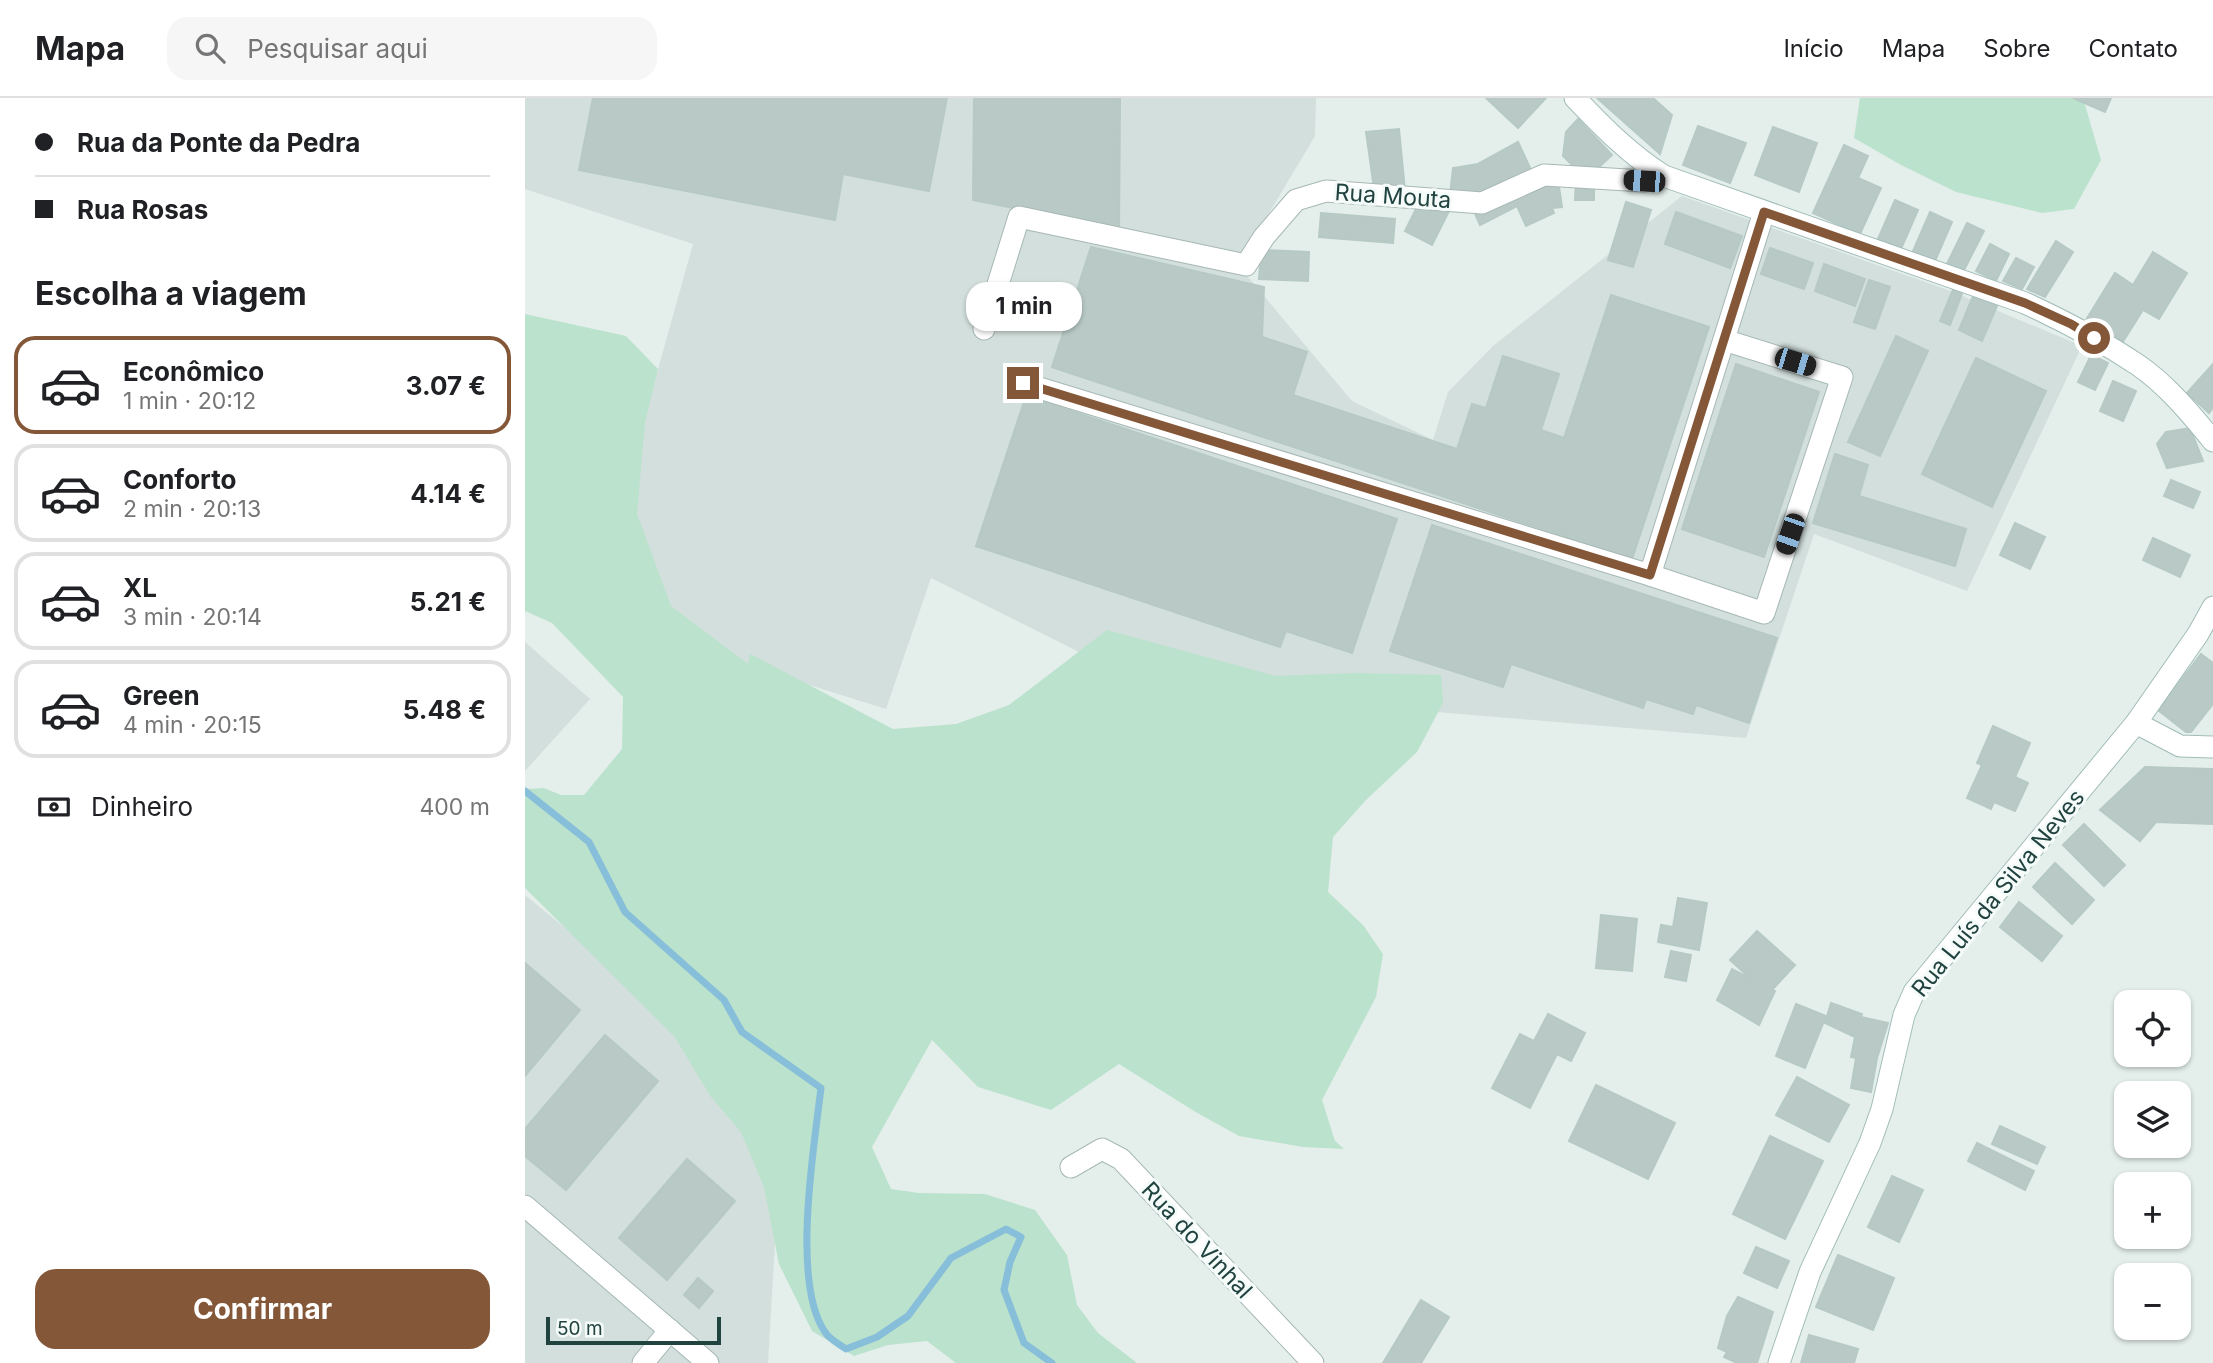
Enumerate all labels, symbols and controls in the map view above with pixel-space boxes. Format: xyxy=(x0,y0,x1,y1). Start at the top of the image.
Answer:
search box xyxy=(167,17,657,80)
text: Mapa xyxy=(35,28,125,68)
icon: search xyxy=(191,29,229,67)
text: Pesquisar aqui xyxy=(247,33,428,64)
text: Início xyxy=(1783,34,1844,63)
text: Mapa xyxy=(1882,34,1945,63)
text: Sobre xyxy=(1983,34,2050,63)
text: Contato xyxy=(2088,34,2178,63)
text: Rua da Ponte da Pedra xyxy=(77,127,360,158)
car xyxy=(1623,169,1666,193)
street label: Rua Mouta xyxy=(1334,178,1452,214)
text: Rua Rosas xyxy=(77,194,208,225)
text: Escolha a viagem xyxy=(35,274,307,313)
callout: 1 min xyxy=(965,282,1081,330)
text: 1 min xyxy=(996,292,1052,320)
route start xyxy=(2078,322,2110,354)
car xyxy=(1772,346,1819,378)
icon: car xyxy=(39,354,102,417)
text: Econômico xyxy=(123,356,264,387)
route end xyxy=(1007,367,1039,399)
text: 3.07 € xyxy=(406,370,486,401)
text: 1 min · 20:12 xyxy=(123,387,256,415)
icon: car xyxy=(39,462,102,525)
text: Conforto xyxy=(123,464,236,495)
text: 4.14 € xyxy=(410,478,486,509)
text: 2 min · 20:13 xyxy=(123,495,261,523)
car xyxy=(1774,511,1807,557)
icon: car xyxy=(39,570,102,633)
text: XL xyxy=(123,572,157,603)
text: 5.21 € xyxy=(410,586,486,617)
text: 3 min · 20:14 xyxy=(123,603,262,631)
icon: car xyxy=(39,678,102,741)
text: Green xyxy=(123,680,200,711)
text: 5.48 € xyxy=(403,694,486,725)
text: 4 min · 20:15 xyxy=(123,711,262,739)
street label: Rua Luís da Silva Neves xyxy=(1906,784,2090,1002)
icon: cash xyxy=(35,788,73,826)
text: Dinheiro xyxy=(91,791,193,822)
text: 400 m xyxy=(420,793,490,821)
map controls xyxy=(2114,990,2191,1340)
button: locate xyxy=(2114,990,2191,1067)
button: layers xyxy=(2114,1081,2191,1158)
button: + xyxy=(2114,1172,2191,1249)
street label: Rua do Vinhal xyxy=(1136,1176,1258,1304)
button: − xyxy=(2114,1263,2191,1340)
button: Confirmar xyxy=(35,1269,490,1349)
scale bar xyxy=(546,1314,721,1346)
text: 50 m xyxy=(557,1317,603,1340)

